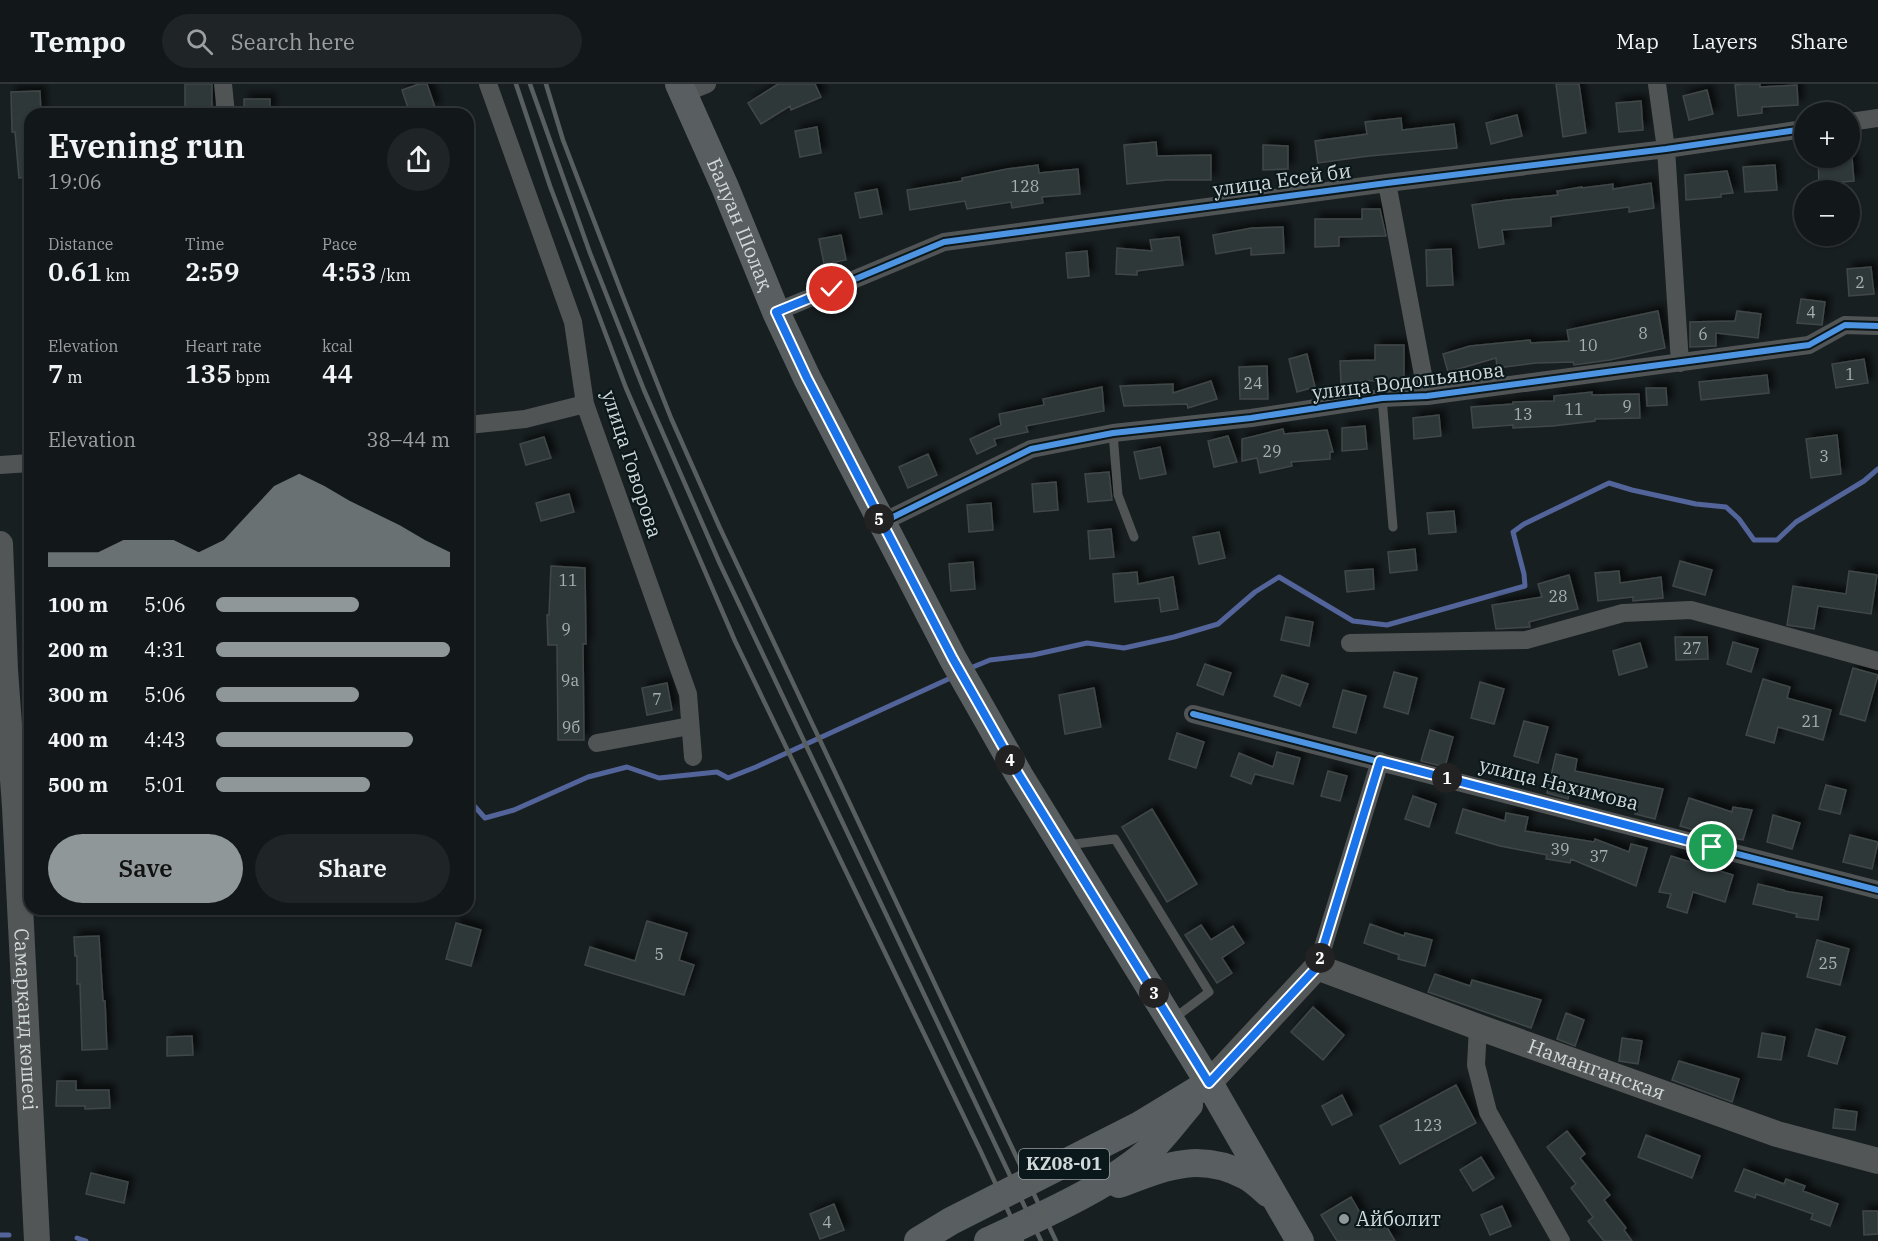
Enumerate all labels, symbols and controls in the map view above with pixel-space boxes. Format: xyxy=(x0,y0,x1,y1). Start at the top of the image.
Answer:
search box xyxy=(162,14,582,68)
text: Tempo xyxy=(30,23,126,60)
icon: search xyxy=(183,25,216,58)
text: Search here xyxy=(231,27,355,56)
text: Map xyxy=(1616,27,1659,55)
text: Layers xyxy=(1692,27,1758,55)
text: Share xyxy=(1791,27,1848,55)
map controls xyxy=(1794,102,1860,246)
button: + xyxy=(1794,102,1860,168)
text: Evening run xyxy=(48,124,245,167)
button: share xyxy=(387,128,450,191)
street label: Балуан Шолақ xyxy=(701,154,780,295)
street label: улица Есей би xyxy=(1211,156,1353,203)
text: 19:06 xyxy=(48,168,102,195)
house number: 128 xyxy=(1011,176,1039,196)
button: − xyxy=(1794,180,1860,246)
text: Distance xyxy=(48,234,113,254)
text: Time xyxy=(185,234,224,254)
text: Pace xyxy=(322,234,357,254)
text: 0.61 xyxy=(48,254,102,288)
text: 2:59 xyxy=(185,254,240,288)
text: 4:53 xyxy=(322,254,377,288)
pin xyxy=(806,263,857,314)
text: km xyxy=(102,265,130,285)
text: /km xyxy=(377,265,411,285)
icon: check xyxy=(815,272,848,305)
house number: 2 xyxy=(1855,272,1865,292)
house number: 4 xyxy=(1806,302,1816,322)
house number: 8 xyxy=(1638,323,1648,343)
house number: 6 xyxy=(1698,324,1708,344)
house number: 10 xyxy=(1578,335,1598,355)
text: Elevation xyxy=(48,336,118,356)
text: Heart rate xyxy=(185,336,262,356)
text: kcal xyxy=(322,336,353,356)
street label: улица Водопьянова xyxy=(1310,355,1506,406)
text: 7 xyxy=(48,356,64,390)
text: 135 xyxy=(185,356,232,390)
text: 44 xyxy=(322,356,353,390)
house number: 1 xyxy=(1845,364,1855,384)
text: m xyxy=(64,367,83,387)
text: bpm xyxy=(232,367,270,387)
house number: 24 xyxy=(1243,373,1263,393)
street label: улица Говорова xyxy=(596,387,669,541)
house number: 9 xyxy=(1622,396,1632,416)
house number: 11 xyxy=(1564,399,1584,419)
house number: 13 xyxy=(1513,404,1533,424)
text: Elevation xyxy=(48,426,136,453)
text: 38–44 m xyxy=(367,426,450,453)
house number: 29 xyxy=(1262,441,1282,461)
house number: 3 xyxy=(1819,446,1829,466)
pin: 5 xyxy=(864,504,894,534)
text: 5 xyxy=(874,509,884,529)
house number: 11 xyxy=(558,570,578,590)
house number: 28 xyxy=(1548,586,1568,606)
text: 100 m xyxy=(48,591,108,618)
text: 5:06 xyxy=(144,591,186,618)
house number: 9 xyxy=(561,619,571,639)
text: 200 m xyxy=(48,636,108,663)
text: 4:31 xyxy=(144,636,186,663)
house number: 27 xyxy=(1682,638,1702,658)
house number: 9а xyxy=(561,670,579,690)
text: 300 m xyxy=(48,681,108,708)
text: 5:06 xyxy=(144,681,186,708)
house number: 7 xyxy=(652,689,662,709)
house number: 21 xyxy=(1801,711,1821,731)
house number: 9б xyxy=(562,717,580,737)
text: 400 m xyxy=(48,726,108,753)
text: 4:43 xyxy=(144,726,186,753)
pin: 4 xyxy=(995,745,1025,775)
text: 4 xyxy=(1005,750,1015,770)
street label: улица Нахимова xyxy=(1477,751,1642,816)
pin: 1 xyxy=(1432,763,1462,793)
text: 1 xyxy=(1442,768,1452,788)
text: 500 m xyxy=(48,771,108,798)
text: 5:01 xyxy=(144,771,186,798)
pin xyxy=(1686,821,1737,872)
icon: arrive xyxy=(1695,830,1728,863)
button: Save xyxy=(48,834,243,903)
button: Share xyxy=(255,834,450,903)
house number: 39 xyxy=(1550,839,1570,859)
house number: 37 xyxy=(1589,846,1609,866)
street label: Самарқанд көшесі xyxy=(8,927,44,1111)
pin: 2 xyxy=(1305,943,1335,973)
house number: 5 xyxy=(654,944,664,964)
text: 2 xyxy=(1315,948,1325,968)
house number: 25 xyxy=(1818,953,1838,973)
pin: 3 xyxy=(1139,978,1169,1008)
text: 3 xyxy=(1149,983,1159,1003)
street label: Наманганская xyxy=(1524,1032,1669,1106)
house number: 123 xyxy=(1414,1115,1442,1135)
road number: KZ08-01 xyxy=(1019,1149,1109,1179)
place label: Айболит xyxy=(1356,1205,1441,1232)
house number: 4 xyxy=(822,1212,832,1232)
marker: Айболит xyxy=(1337,1212,1351,1226)

